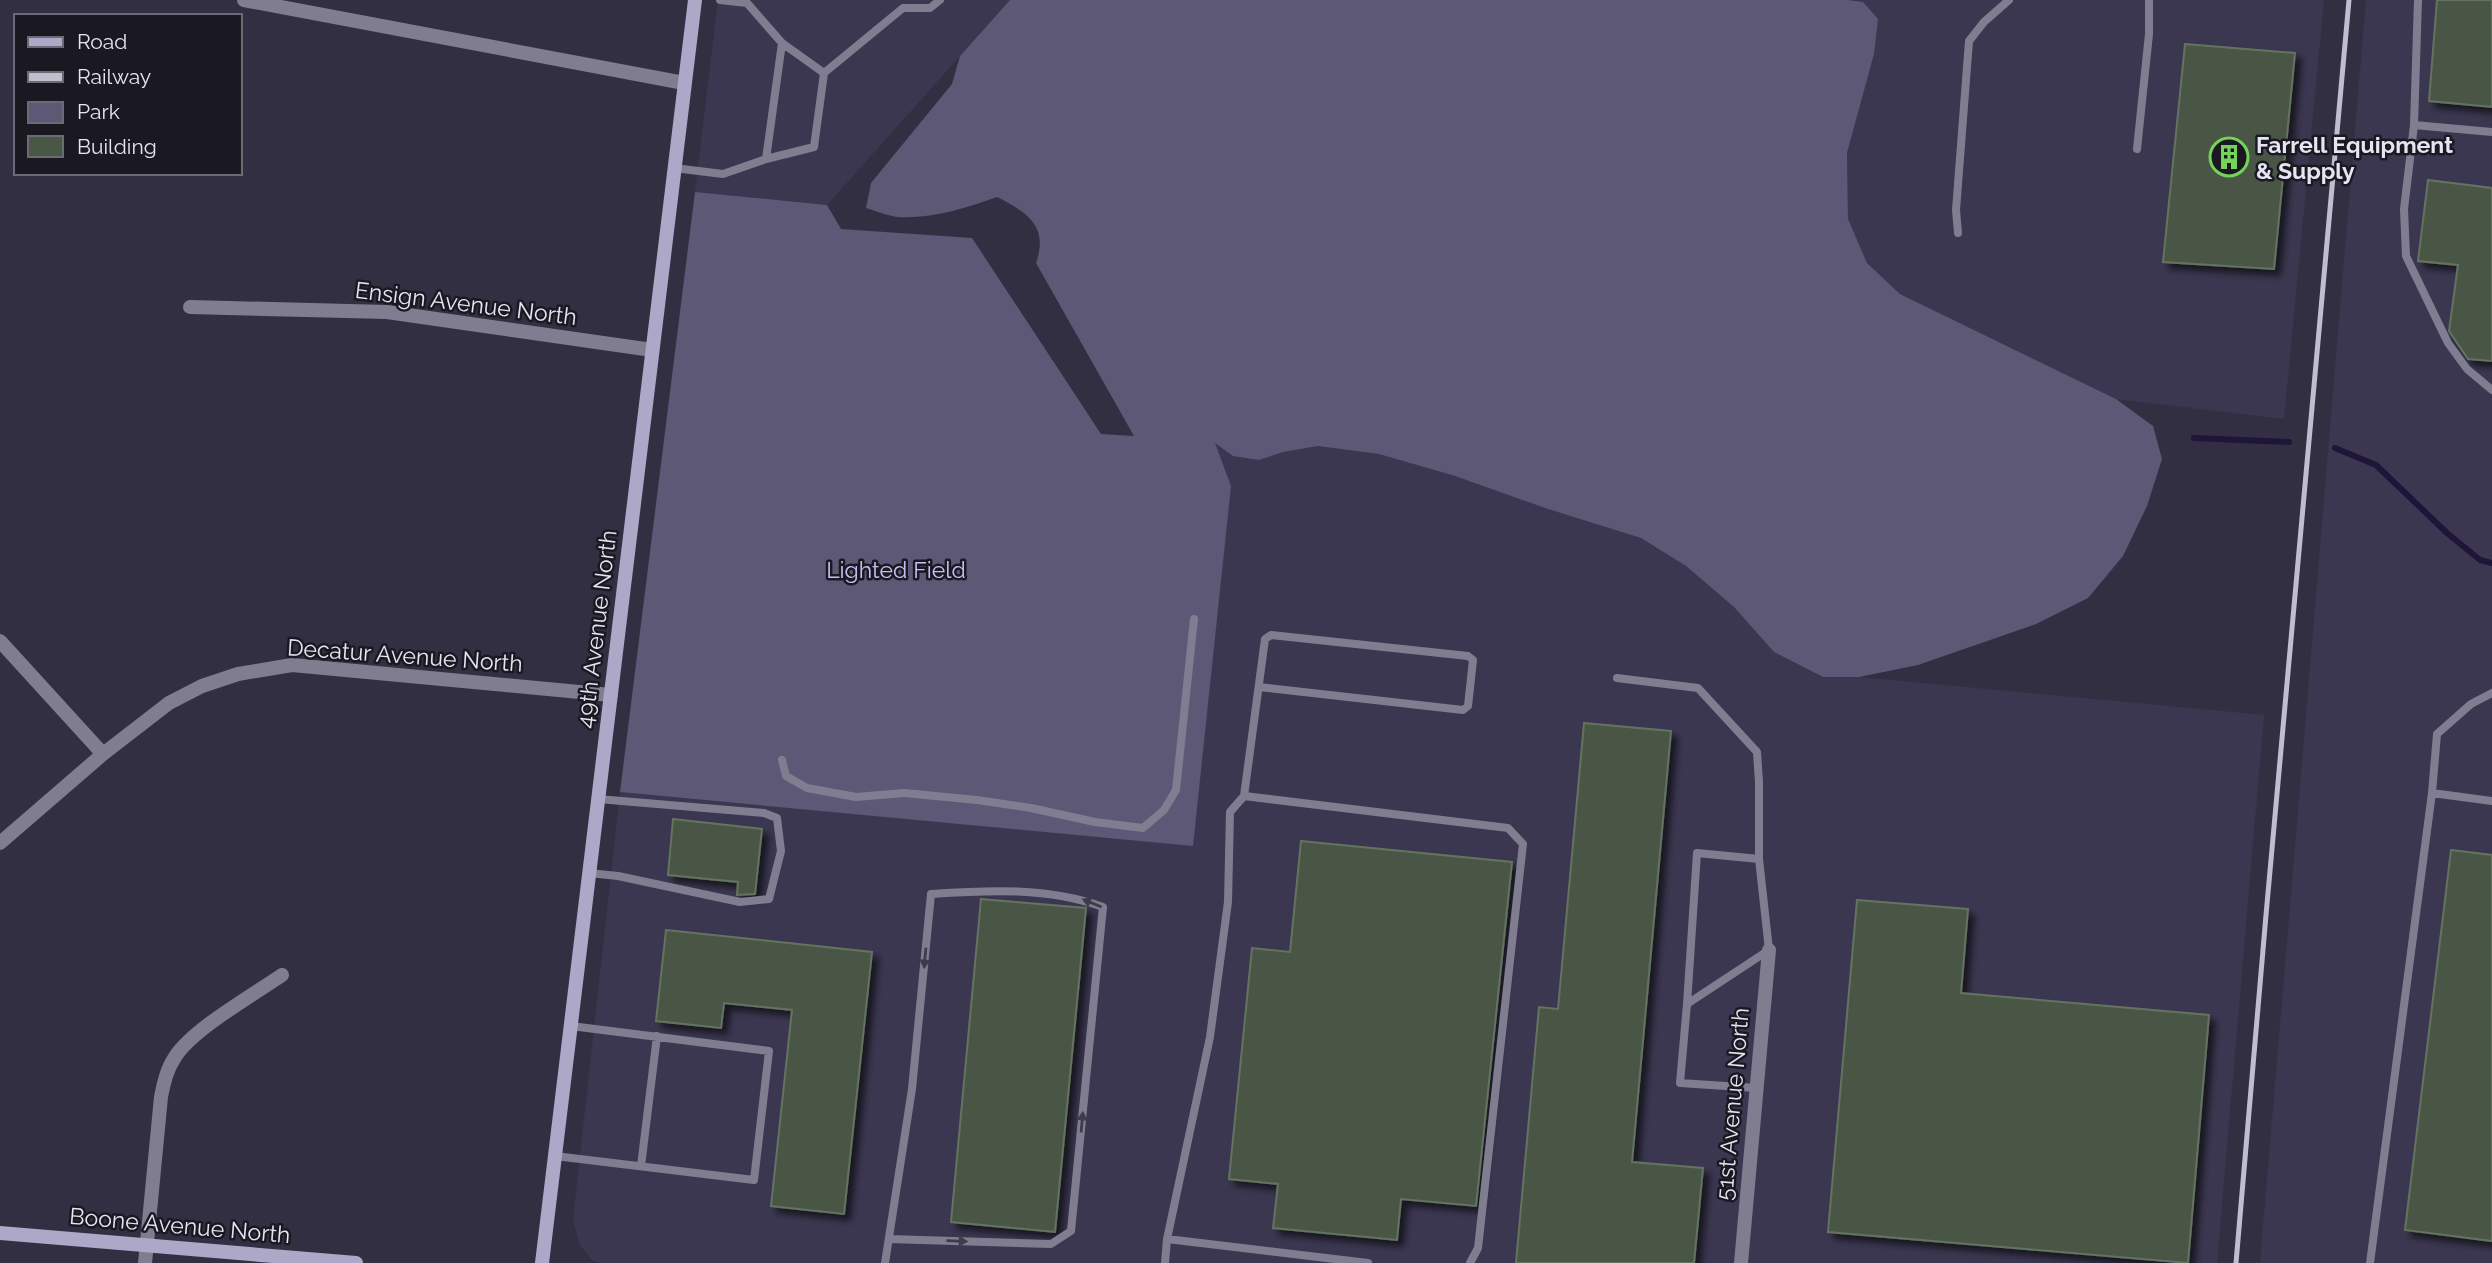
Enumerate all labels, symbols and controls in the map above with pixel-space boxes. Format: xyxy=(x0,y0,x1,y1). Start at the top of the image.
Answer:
legend xyxy=(14,14,242,175)
text: Road xyxy=(77,29,127,54)
text: Railway xyxy=(77,64,151,89)
text: Park xyxy=(77,99,120,124)
place label: Farrell Equipment & Supply xyxy=(2256,131,2453,184)
text: Building xyxy=(77,134,157,159)
building icon: Farrell Equipment & Supply xyxy=(2208,136,2250,178)
street label: Ensign Avenue North xyxy=(354,276,578,330)
street label: 49th Avenue North xyxy=(570,528,622,730)
park label: Lighted Field xyxy=(826,556,966,583)
street label: Decatur Avenue North xyxy=(286,633,524,677)
one-way arrow xyxy=(1081,898,1102,909)
one-way arrow xyxy=(919,948,930,970)
street label: 51st Avenue North xyxy=(1710,1007,1754,1201)
one-way arrow xyxy=(1076,1111,1087,1133)
street label: Boone Avenue North xyxy=(68,1202,292,1248)
one-way arrow xyxy=(946,1235,968,1247)

